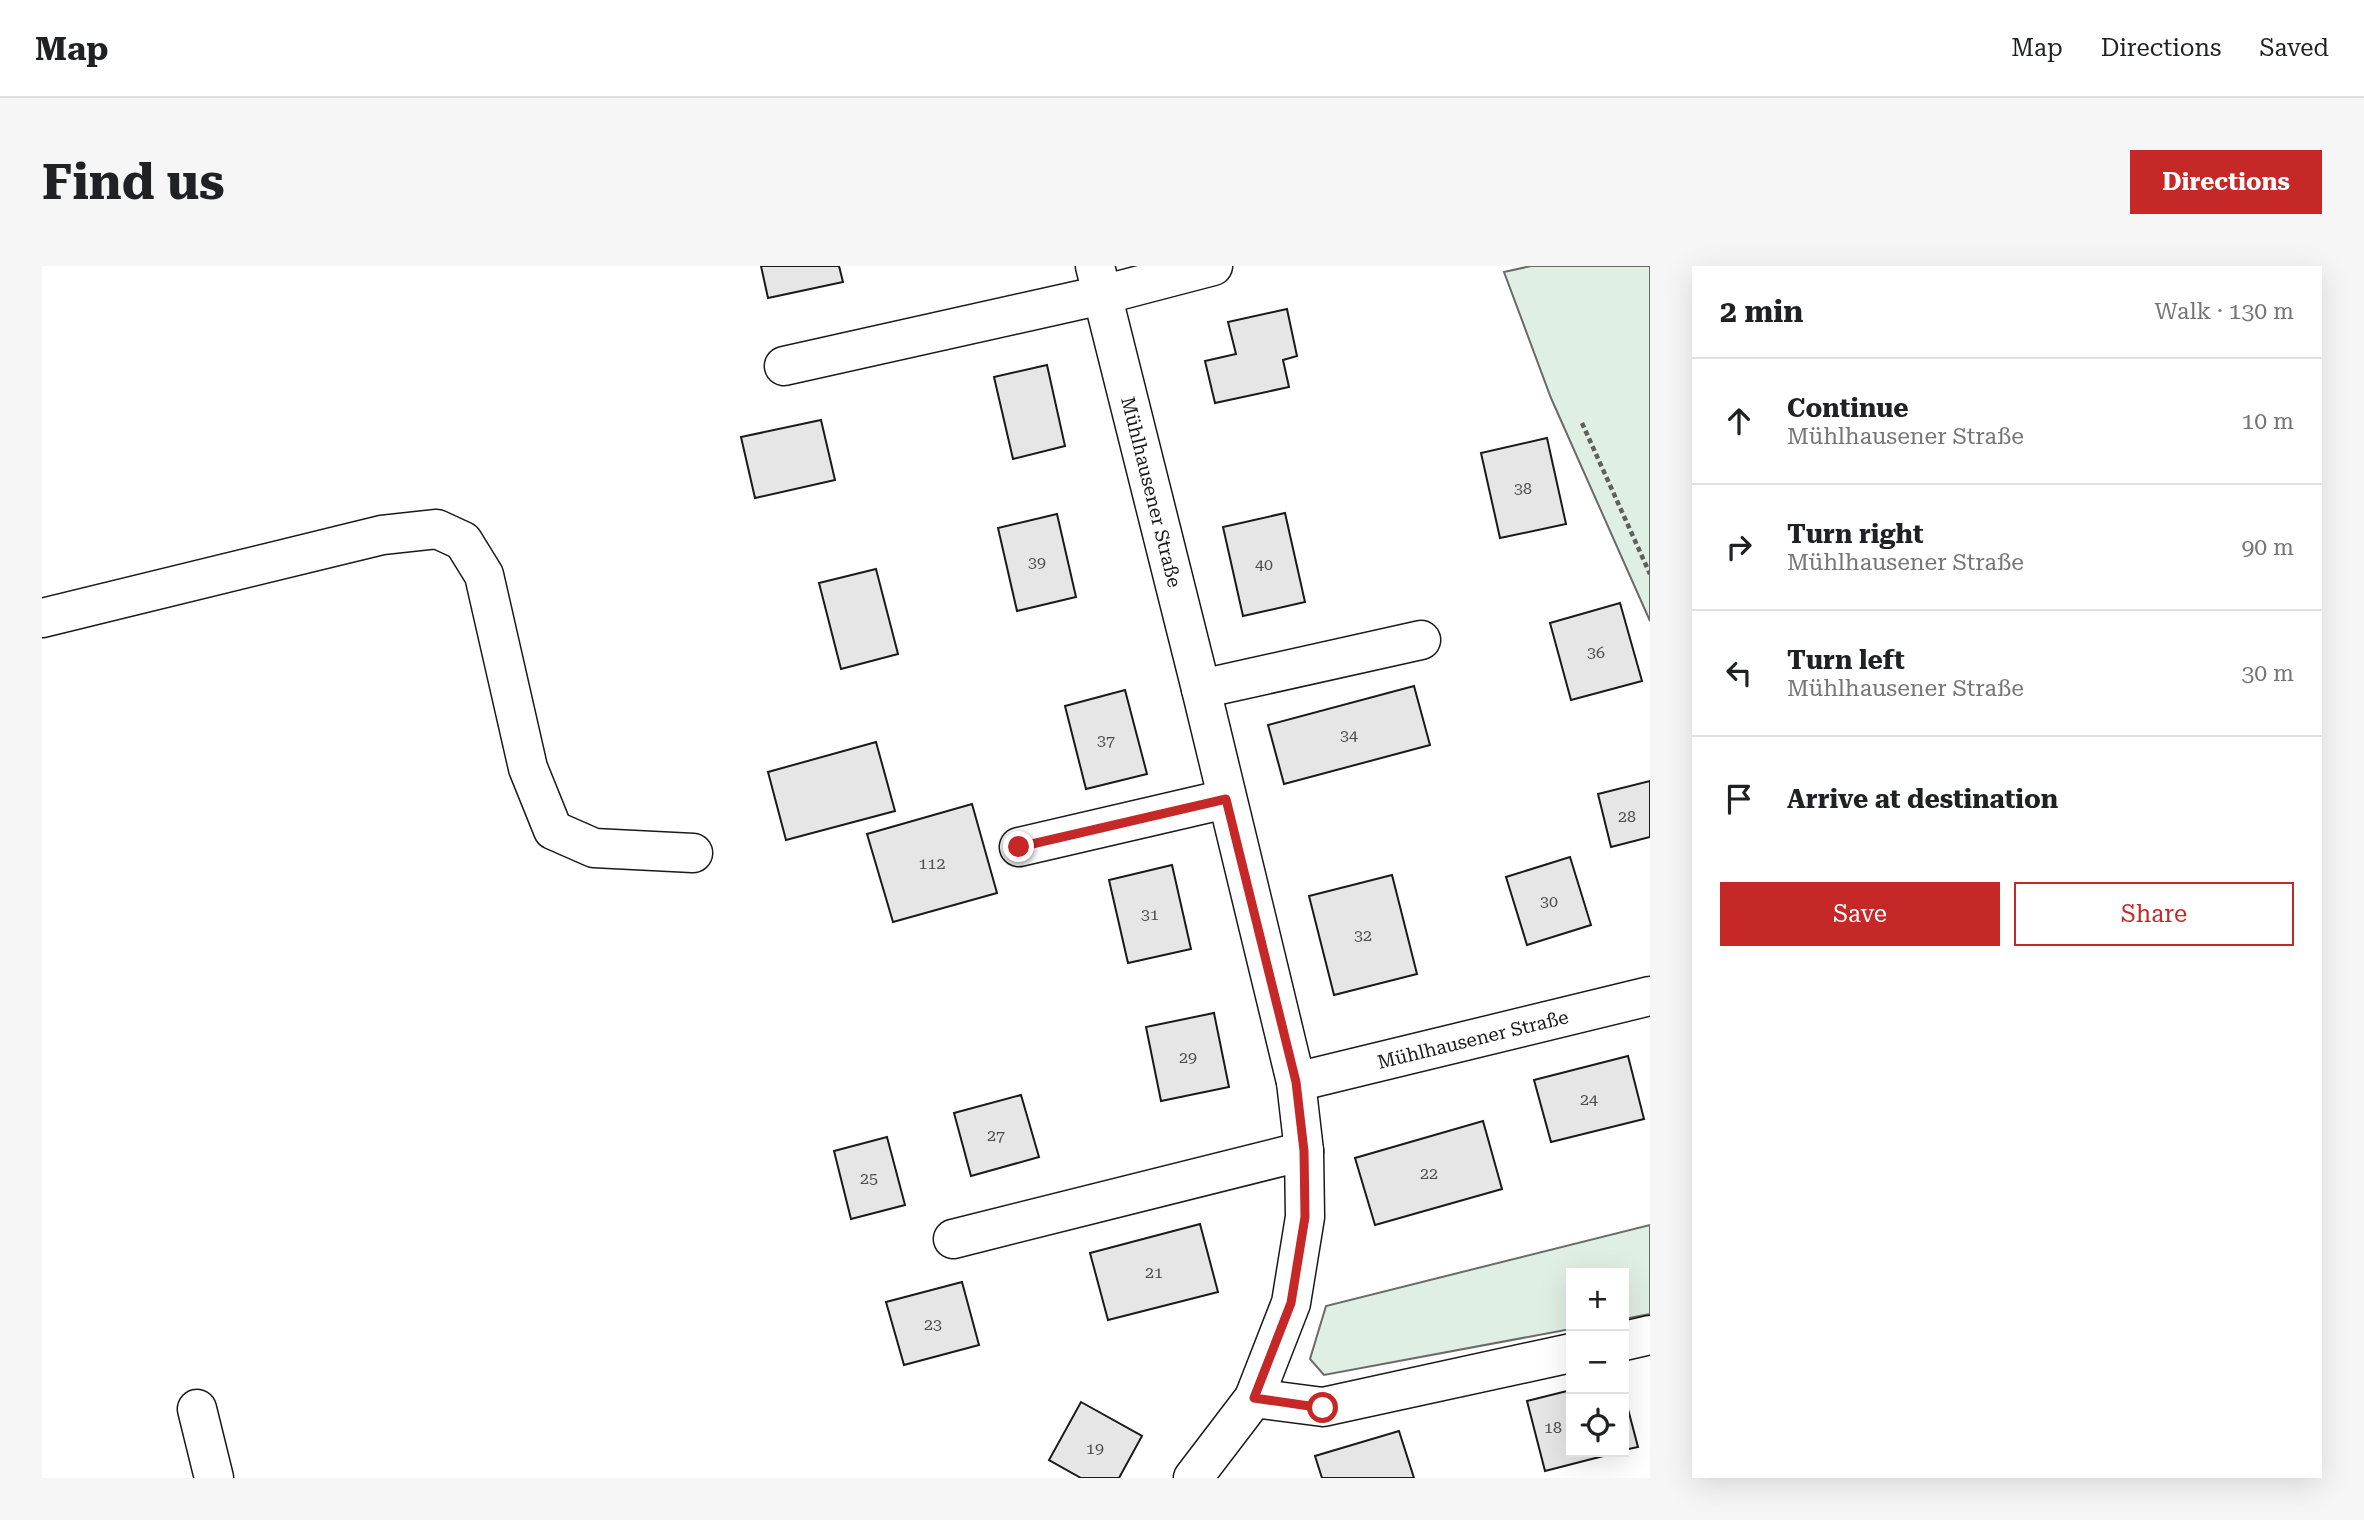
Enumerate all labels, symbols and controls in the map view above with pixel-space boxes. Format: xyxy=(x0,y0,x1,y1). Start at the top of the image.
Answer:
text: Map xyxy=(35,29,109,68)
text: Map xyxy=(2011,34,2063,62)
text: Directions xyxy=(2101,34,2221,62)
text: Saved xyxy=(2259,34,2329,62)
button: Directions xyxy=(2130,150,2322,214)
text: Find us xyxy=(42,154,225,211)
text: 2 min xyxy=(1720,294,1803,329)
text: Walk · 130 m xyxy=(2155,298,2294,325)
text: Continue xyxy=(1787,393,1909,423)
street label: Mühlhausener Straße xyxy=(1117,394,1187,590)
icon: ahead xyxy=(1720,402,1758,440)
text: 10 m xyxy=(2241,408,2294,435)
text: Mühlhausener Straße xyxy=(1787,423,2024,450)
house number: 38 xyxy=(1514,479,1532,498)
text: Turn right xyxy=(1787,519,1923,549)
icon: right xyxy=(1720,528,1758,566)
text: 90 m xyxy=(2241,534,2294,561)
text: Mühlhausener Straße xyxy=(1787,549,2024,576)
house number: 39 xyxy=(1028,553,1046,572)
house number: 40 xyxy=(1255,555,1273,574)
house number: 36 xyxy=(1587,643,1605,662)
text: Turn left xyxy=(1787,645,1905,675)
icon: left xyxy=(1720,654,1758,692)
text: 30 m xyxy=(2241,660,2294,687)
text: Mühlhausener Straße xyxy=(1787,675,2024,702)
house number: 34 xyxy=(1340,726,1358,745)
house number: 37 xyxy=(1097,731,1115,750)
icon: arrive xyxy=(1720,780,1758,818)
text: Arrive at destination xyxy=(1787,784,2058,814)
house number: 28 xyxy=(1618,807,1636,826)
route end xyxy=(1003,831,1034,862)
house number: 112 xyxy=(919,854,945,873)
button: Save xyxy=(1720,882,2000,946)
button: Share xyxy=(2014,882,2294,946)
house number: 30 xyxy=(1540,892,1558,911)
house number: 31 xyxy=(1141,905,1159,924)
house number: 32 xyxy=(1354,926,1372,945)
street label: Mühlhausener Straße xyxy=(1375,1005,1571,1073)
house number: 29 xyxy=(1179,1048,1197,1067)
house number: 24 xyxy=(1580,1090,1598,1109)
house number: 27 xyxy=(987,1126,1005,1145)
house number: 22 xyxy=(1420,1164,1438,1183)
house number: 25 xyxy=(860,1169,878,1188)
house number: 21 xyxy=(1145,1263,1163,1282)
map controls xyxy=(1566,1268,1629,1457)
button: + xyxy=(1566,1268,1629,1331)
house number: 23 xyxy=(924,1315,942,1334)
button: − xyxy=(1566,1331,1629,1394)
route start xyxy=(1307,1392,1338,1423)
button: locate xyxy=(1566,1394,1629,1457)
house number: 18 xyxy=(1544,1418,1562,1437)
house number: 19 xyxy=(1086,1439,1104,1458)

